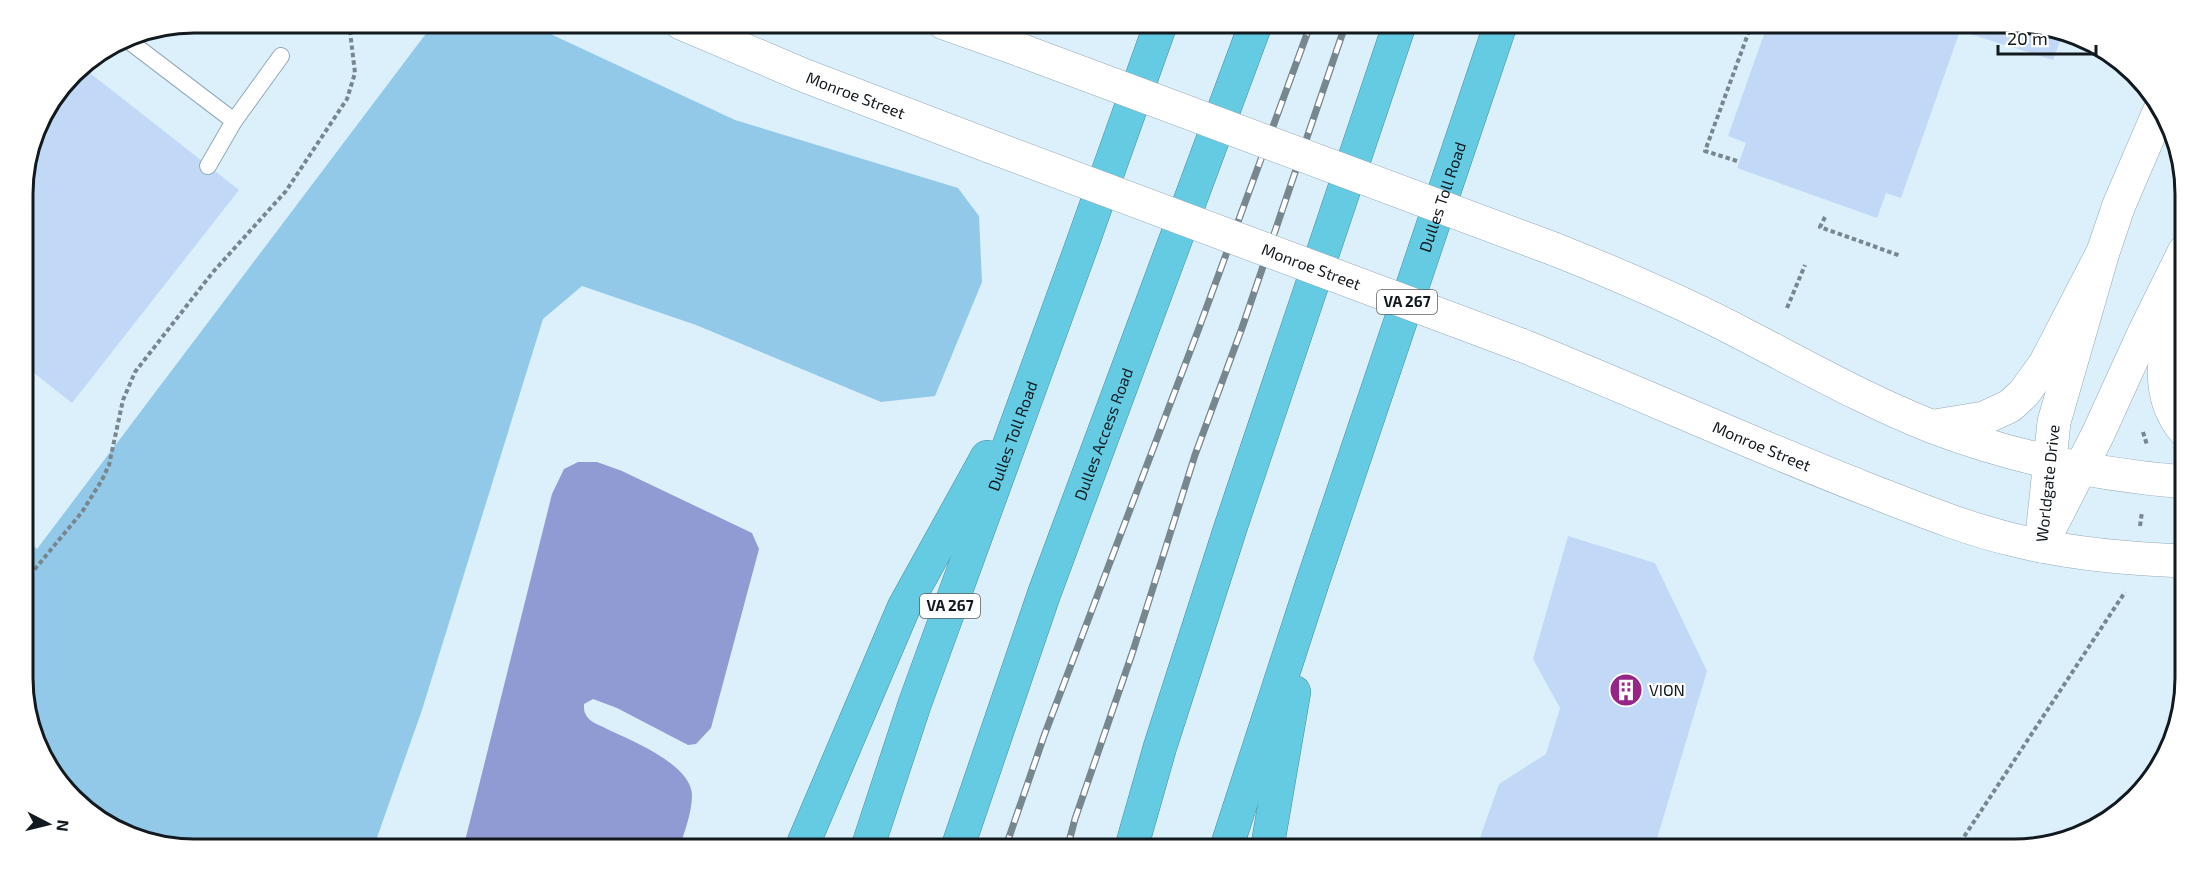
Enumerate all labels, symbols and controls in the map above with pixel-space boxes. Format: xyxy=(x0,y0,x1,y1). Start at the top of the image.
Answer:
scale bar xyxy=(1998,18,2096,56)
text: 20 m xyxy=(2007,27,2048,49)
street label: Monroe Street xyxy=(804,67,908,122)
street label: Dulles Toll Road xyxy=(1414,139,1469,255)
street label: Monroe Street xyxy=(1259,239,1364,293)
road number: VA 267 xyxy=(1377,290,1437,314)
street label: Dulles Access Road xyxy=(1070,365,1136,503)
street label: Dulles Toll Road xyxy=(983,378,1041,493)
street label: Monroe Street xyxy=(1710,417,1814,475)
street label: Worldgate Drive xyxy=(2031,423,2063,543)
road number: VA 267 xyxy=(920,594,980,618)
building icon: VION xyxy=(1608,672,1644,708)
place label: VION xyxy=(1649,680,1685,699)
north arrow xyxy=(18,794,78,854)
text: N xyxy=(53,819,74,833)

